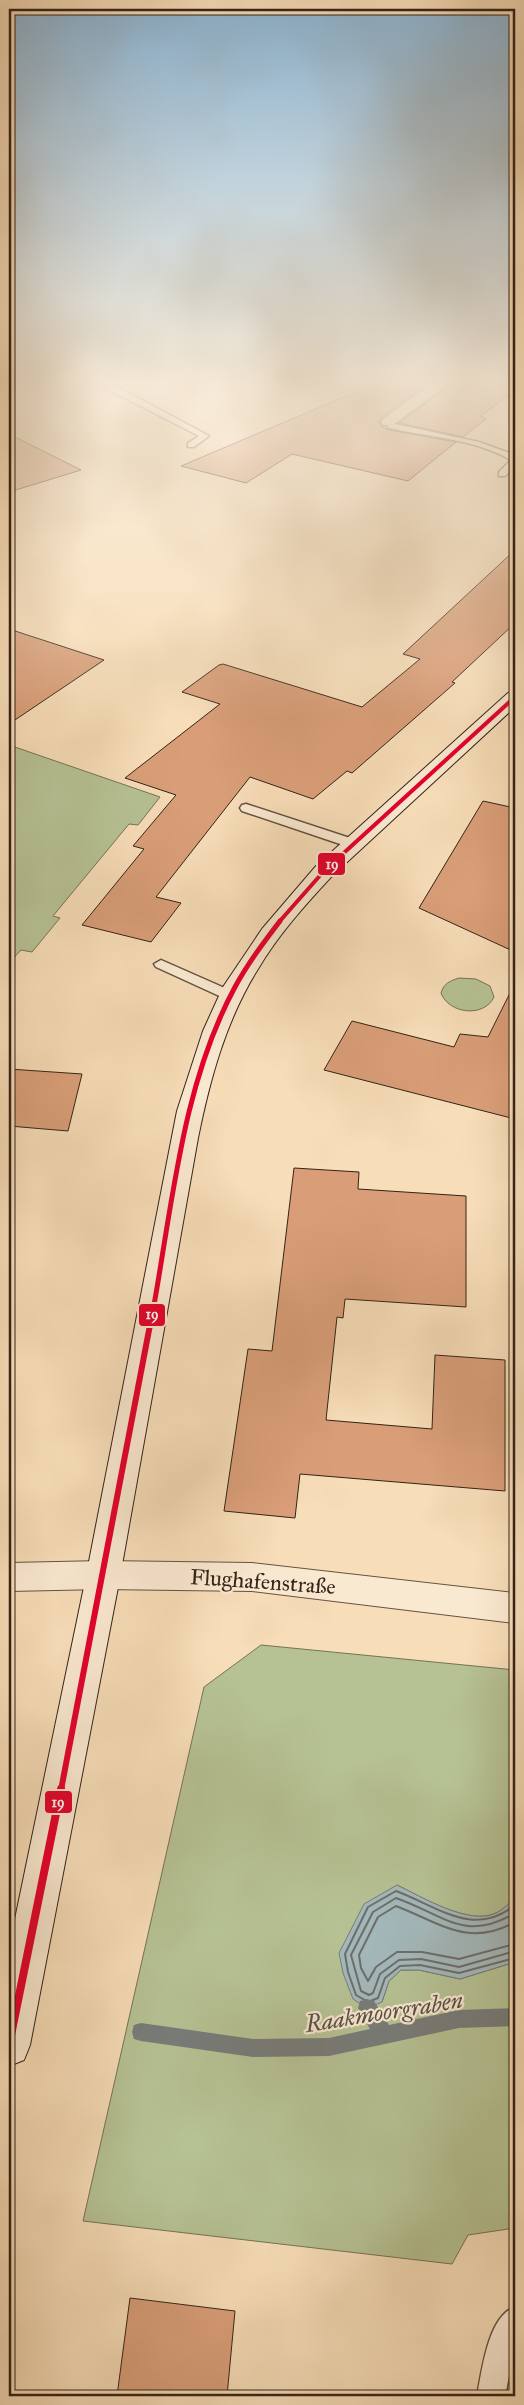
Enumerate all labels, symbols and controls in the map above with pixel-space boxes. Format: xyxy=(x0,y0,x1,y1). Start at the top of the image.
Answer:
line badge: 19 xyxy=(317,852,346,876)
text: 19 xyxy=(326,856,338,874)
line badge: 19 xyxy=(138,1303,166,1327)
text: 19 xyxy=(146,1306,158,1324)
street label: Flughafenstraße xyxy=(189,1563,337,1600)
line badge: 19 xyxy=(44,1790,73,1814)
text: 19 xyxy=(52,1794,64,1812)
water label: Raakmoorgraben xyxy=(302,1985,465,2039)

